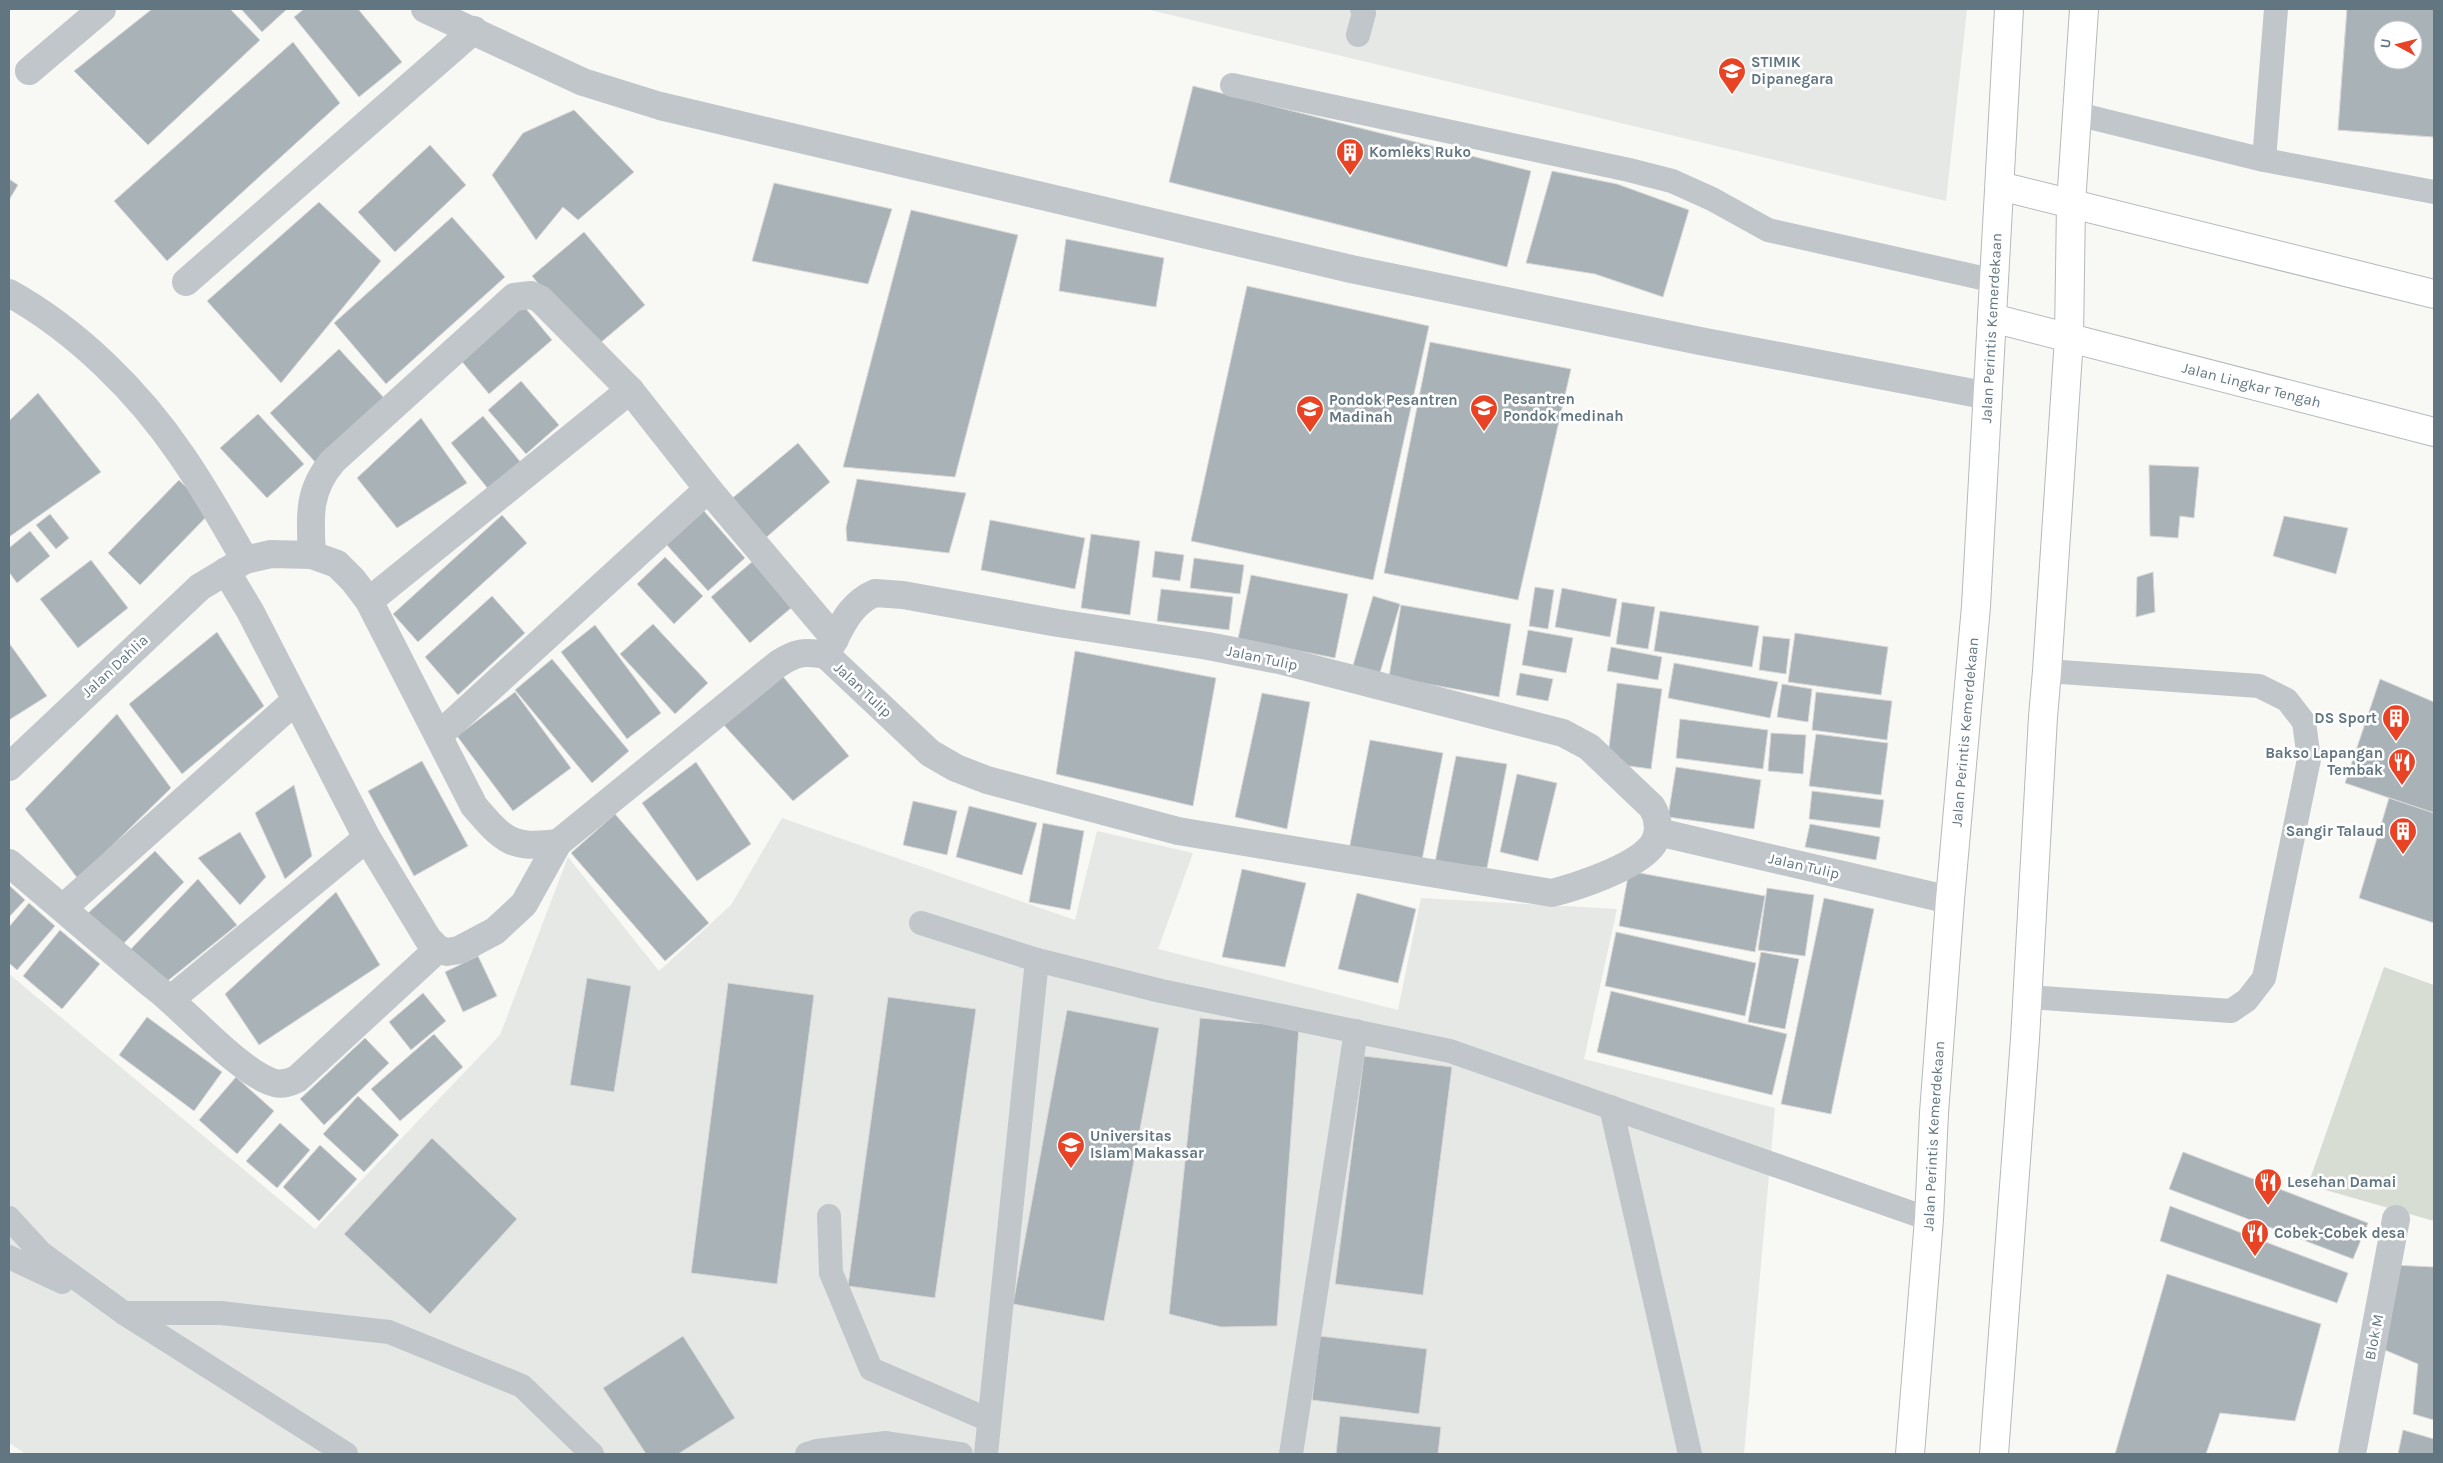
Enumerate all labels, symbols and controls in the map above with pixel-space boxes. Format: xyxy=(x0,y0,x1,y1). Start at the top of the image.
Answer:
north arrow xyxy=(2373,20,2423,70)
text: U xyxy=(2377,38,2395,49)
place label: STIMIK Dipanegara xyxy=(1751,53,1834,88)
school or university icon: STIMIK Dipanegara xyxy=(1717,56,1747,95)
building icon: Komleks Ruko xyxy=(1335,137,1365,176)
place label: Komleks Ruko xyxy=(1369,143,1471,161)
street label: Jalan Perintis Kemerdekaan xyxy=(1977,232,2006,424)
street label: Jalan Lingkar Tengah xyxy=(2180,358,2323,412)
place label: Pesantren Pondok medinah xyxy=(1503,390,1624,425)
place label: Pondok Pesantren Madinah xyxy=(1329,391,1458,426)
school or university icon: Pesantren Pondok medinah xyxy=(1469,393,1499,432)
school or university icon: Pondok Pesantren Madinah xyxy=(1295,394,1325,433)
street label: Jalan Dahlia xyxy=(78,631,152,701)
street label: Jalan Perintis Kemerdekaan xyxy=(1947,636,1982,828)
street label: Jalan Tulip xyxy=(1225,642,1299,674)
street label: Jalan Tulip xyxy=(830,659,896,721)
building icon: DS Sport xyxy=(2381,703,2411,742)
place label: DS Sport xyxy=(2314,709,2377,727)
place label: Bakso Lapangan Tembak xyxy=(2265,744,2383,779)
restaurant icon: Bakso Lapangan Tembak xyxy=(2387,747,2417,786)
building icon: Sangir Talaud xyxy=(2388,816,2418,855)
place label: Sangir Talaud xyxy=(2286,822,2384,840)
street label: Jalan Tulip xyxy=(1767,849,1841,883)
street label: Jalan Perintis Kemerdekaan xyxy=(1919,1040,1948,1232)
place label: Universitas Islam Makassar xyxy=(1090,1127,1204,1162)
school or university icon: Universitas Islam Makassar xyxy=(1056,1130,1086,1169)
restaurant icon: Lesehan Damai xyxy=(2253,1167,2283,1206)
place label: Lesehan Damai xyxy=(2287,1173,2396,1191)
restaurant icon: Cobek-Cobek desa xyxy=(2240,1218,2270,1257)
place label: Cobek-Cobek desa xyxy=(2274,1224,2405,1242)
street label: Blok M xyxy=(2361,1312,2387,1362)

